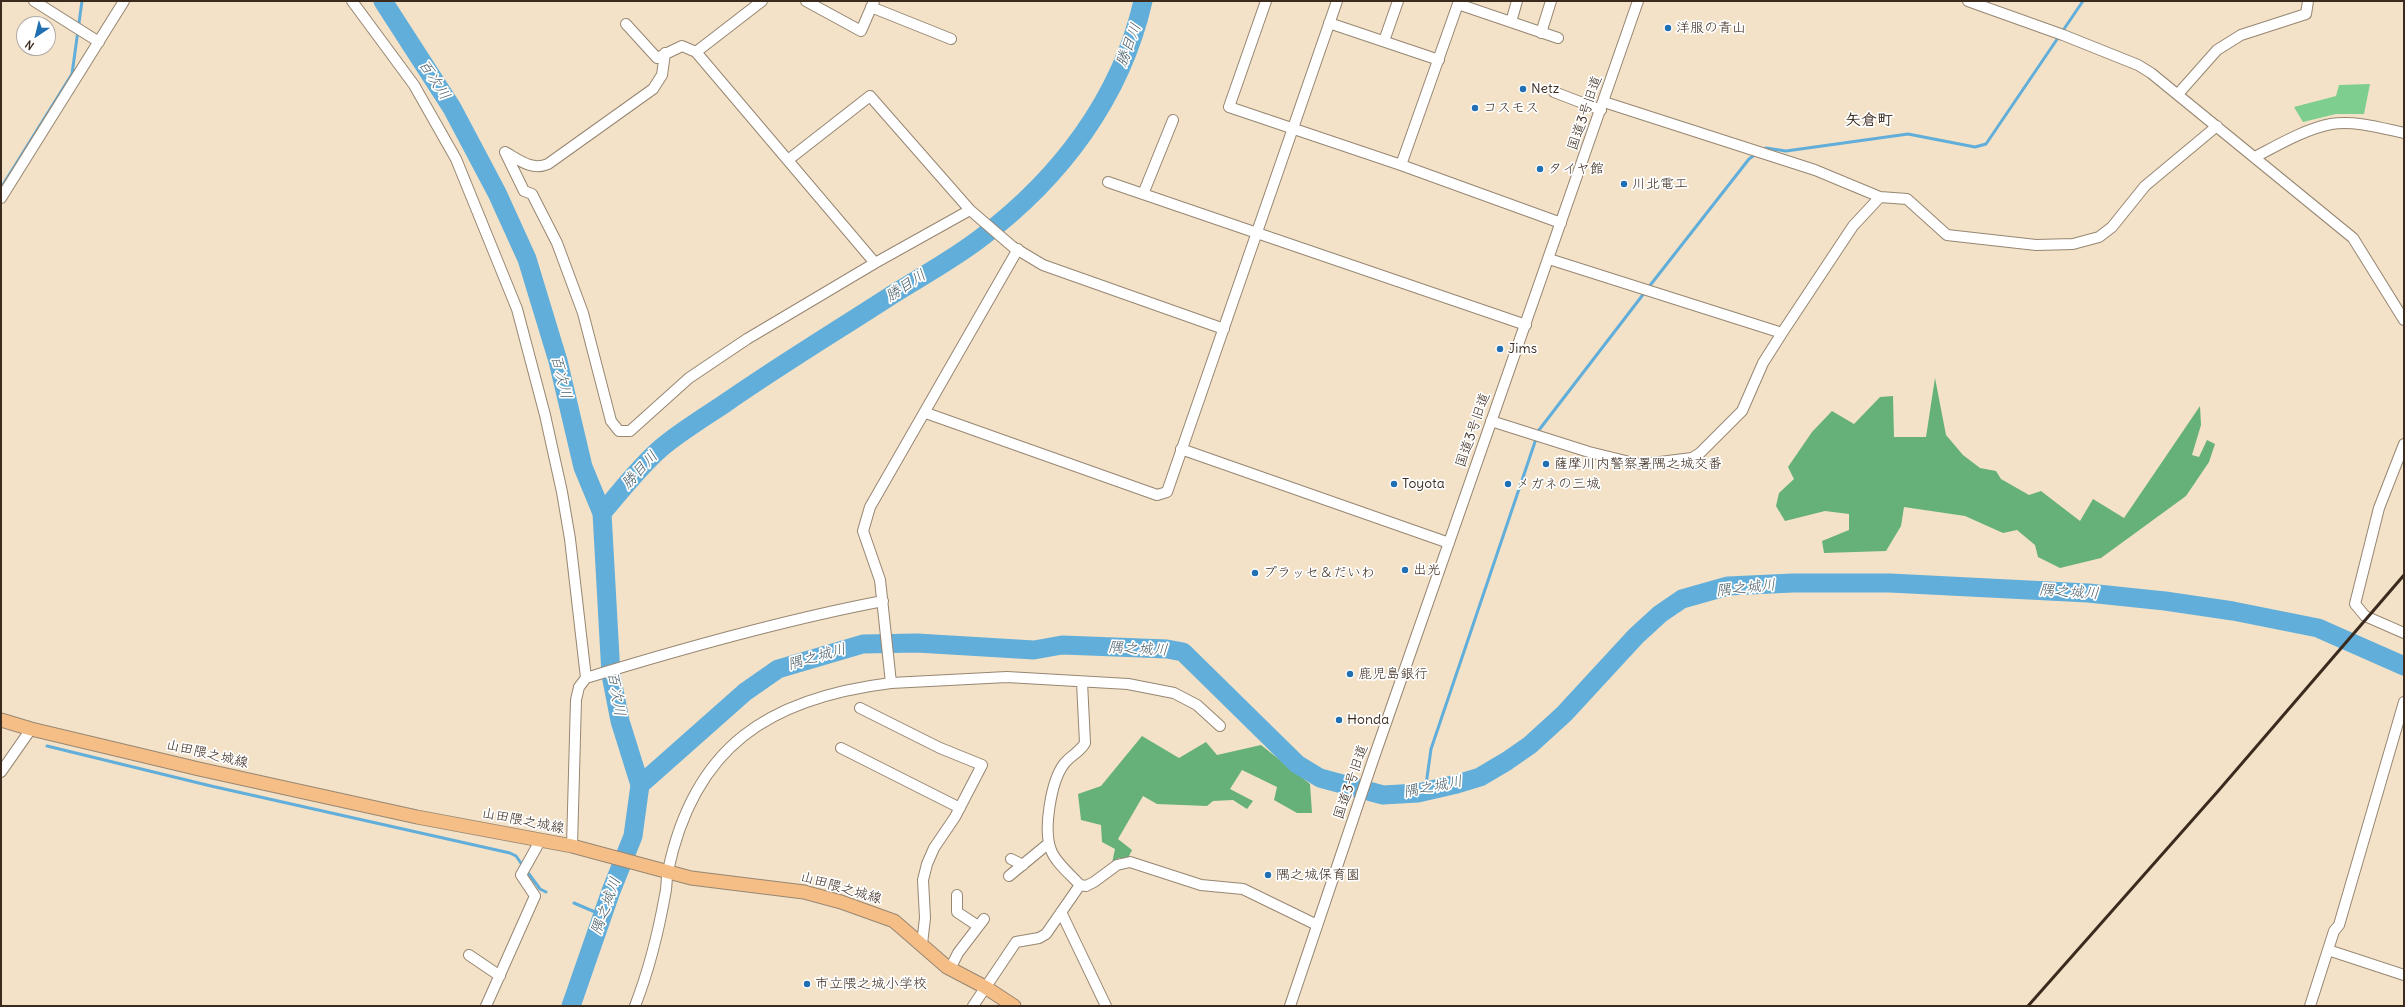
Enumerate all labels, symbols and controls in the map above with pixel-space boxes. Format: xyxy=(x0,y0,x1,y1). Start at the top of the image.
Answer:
north arrow xyxy=(16,16,56,56)
place label: 洋服の青山 xyxy=(1676,20,1746,36)
water label: 勝目川 xyxy=(1113,21,1145,69)
marker: 洋服の青山 xyxy=(1663,23,1673,33)
text: N xyxy=(23,37,37,53)
water label: 百次川 xyxy=(414,56,454,104)
street label: 国道3号旧道 xyxy=(1564,73,1606,153)
place label: Netz xyxy=(1531,81,1560,97)
marker: Netz xyxy=(1518,84,1528,94)
place label: コスモス xyxy=(1483,100,1539,116)
marker: コスモス xyxy=(1470,103,1480,113)
district label: 矢倉町 xyxy=(1845,110,1893,130)
place label: タイヤ館 xyxy=(1548,161,1604,177)
marker: タイヤ館 xyxy=(1535,164,1545,174)
place label: 川北電工 xyxy=(1632,176,1688,192)
marker: 川北電工 xyxy=(1619,179,1629,189)
water label: 勝目川 xyxy=(882,266,930,306)
place label: Jims xyxy=(1508,341,1537,357)
marker: Jims xyxy=(1495,344,1505,354)
water label: 百次川 xyxy=(547,353,575,401)
street label: 国道3号旧道 xyxy=(1452,390,1494,470)
water label: 勝目川 xyxy=(618,447,662,493)
place label: 薩摩川内警察署隅之城交番 xyxy=(1554,456,1722,472)
marker: 薩摩川内警察署隅之城交番 xyxy=(1541,459,1551,469)
place label: Toyota xyxy=(1402,476,1445,492)
place label: メガネの三城 xyxy=(1516,476,1600,492)
marker: Toyota xyxy=(1389,479,1399,489)
marker: メガネの三城 xyxy=(1503,479,1513,489)
place label: 出光 xyxy=(1413,562,1441,578)
place label: プラッセ＆だいわ xyxy=(1263,565,1375,581)
marker: 出光 xyxy=(1400,565,1410,575)
marker: プラッセ＆だいわ xyxy=(1250,568,1260,578)
water label: 隅之城川 xyxy=(1715,576,1777,600)
water label: 隅之城川 xyxy=(2038,581,2100,603)
water label: 隅之城川 xyxy=(1108,638,1168,660)
water label: 隅之城川 xyxy=(786,640,848,674)
place label: 鹿児島銀行 xyxy=(1358,666,1428,682)
marker: 鹿児島銀行 xyxy=(1345,669,1355,679)
water label: 百次川 xyxy=(603,670,629,718)
place label: Honda xyxy=(1347,712,1389,728)
marker: Honda xyxy=(1334,715,1344,725)
street label: 山田隈之城線 xyxy=(164,736,250,772)
street label: 国道3号旧道 xyxy=(1330,742,1372,822)
water label: 隅之城川 xyxy=(1402,772,1464,802)
street label: 山田隈之城線 xyxy=(480,805,566,837)
place label: 隅之城保育園 xyxy=(1276,867,1360,883)
street label: 山田隈之城線 xyxy=(798,868,884,908)
marker: 隅之城保育園 xyxy=(1263,870,1273,880)
water label: 隅之城川 xyxy=(587,875,625,937)
place label: 市立隈之城小学校 xyxy=(815,976,927,992)
marker: 市立隈之城小学校 xyxy=(802,979,812,989)

